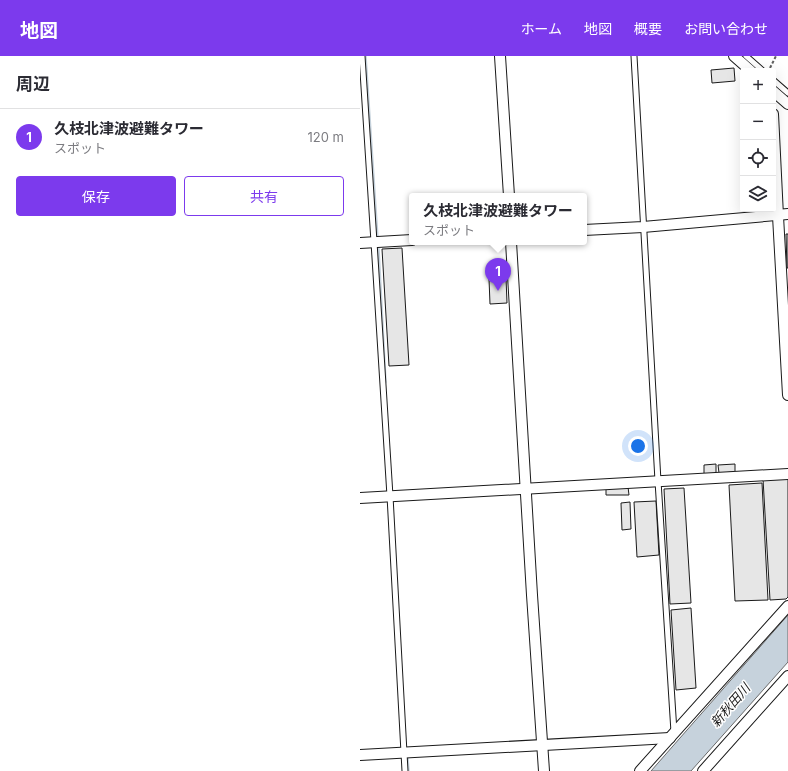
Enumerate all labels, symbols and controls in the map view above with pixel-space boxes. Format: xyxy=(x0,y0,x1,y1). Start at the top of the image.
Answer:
text: 地図 xyxy=(20,19,58,42)
text: ホーム xyxy=(520,20,562,37)
text: 地図 xyxy=(584,20,612,37)
text: 概要 xyxy=(634,20,662,37)
text: お問い合わせ xyxy=(684,20,768,37)
map controls xyxy=(740,68,776,212)
button: + xyxy=(740,68,776,104)
text: 周辺 xyxy=(16,74,50,94)
button: − xyxy=(740,104,776,140)
text: 久枝北津波避難タワー xyxy=(54,119,204,138)
text: 1 xyxy=(26,129,32,145)
text: 120 m xyxy=(308,129,344,145)
text: スポット xyxy=(54,140,106,156)
button: locate xyxy=(740,140,776,176)
button: 保存 xyxy=(16,176,176,216)
button: 共有 xyxy=(184,176,344,216)
button: layers xyxy=(740,176,776,212)
popup xyxy=(409,193,587,245)
text: 久枝北津波避難タワー xyxy=(423,201,573,220)
text: スポット xyxy=(423,222,475,238)
pin: 1 xyxy=(485,258,511,291)
your location xyxy=(628,436,648,456)
water label: 新秋田川 xyxy=(707,679,754,730)

